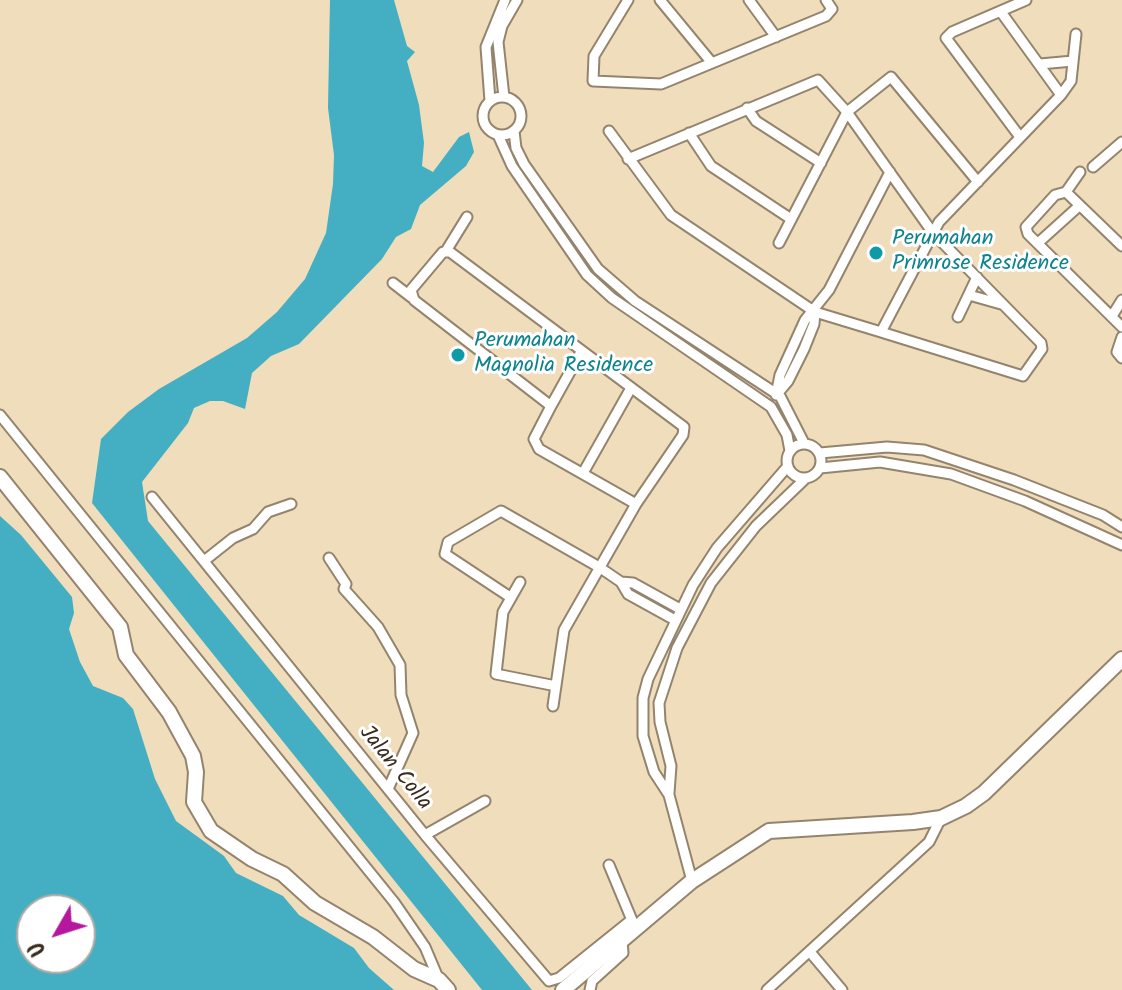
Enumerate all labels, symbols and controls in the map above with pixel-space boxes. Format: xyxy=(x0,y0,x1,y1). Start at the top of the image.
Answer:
place label: Perumahan Primrose Residence xyxy=(892,227,1069,278)
marker: Perumahan Primrose Residence xyxy=(867,244,885,262)
place label: Perumahan Magnolia Residence xyxy=(474,329,653,380)
marker: Perumahan Magnolia Residence xyxy=(449,346,467,364)
street label: Jalan Colla xyxy=(352,721,436,817)
north arrow xyxy=(16,894,96,974)
text: U xyxy=(21,932,56,964)

